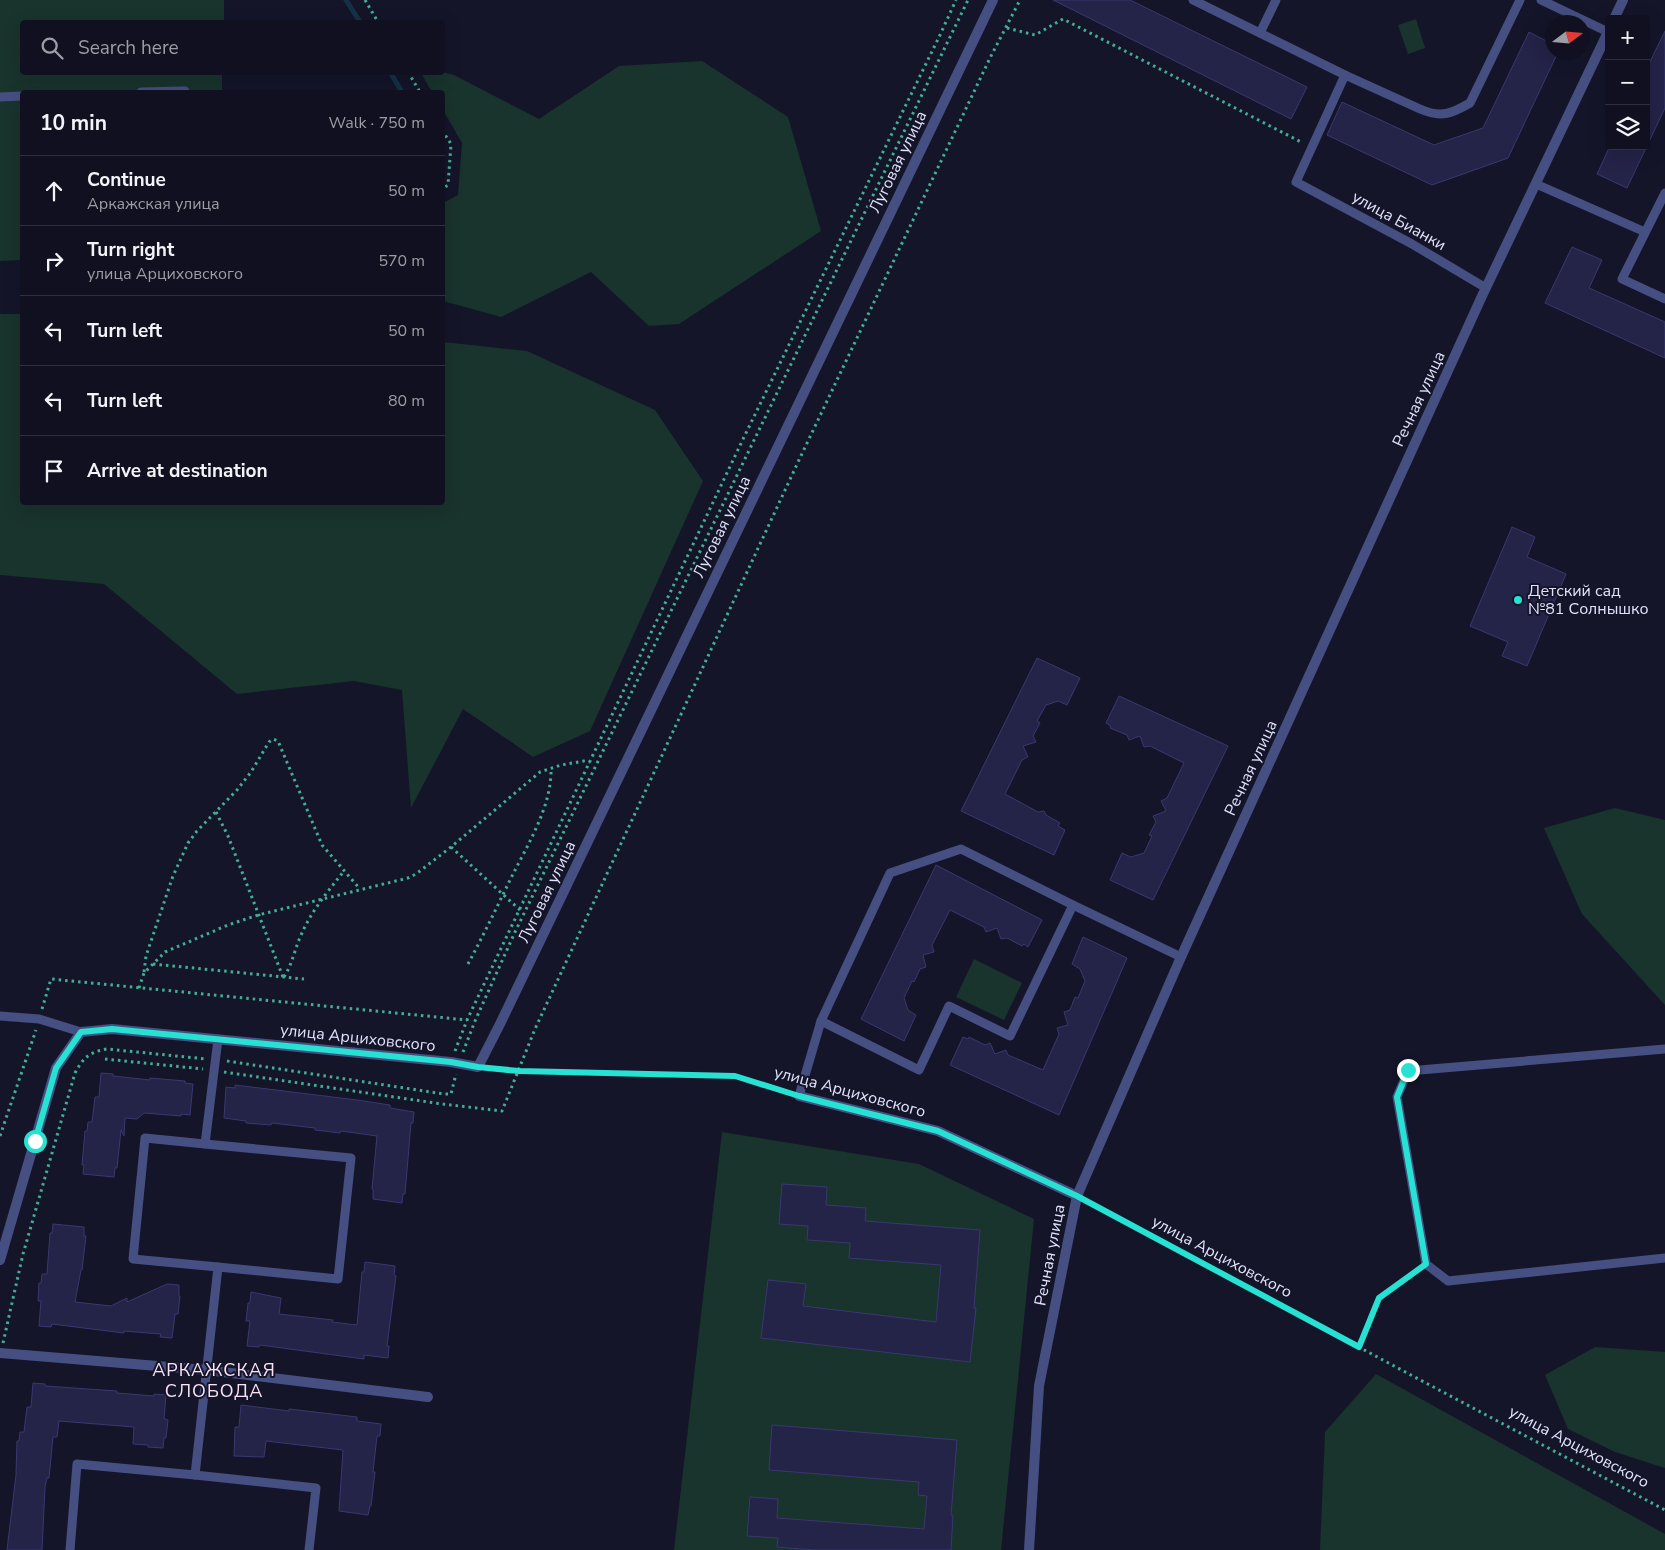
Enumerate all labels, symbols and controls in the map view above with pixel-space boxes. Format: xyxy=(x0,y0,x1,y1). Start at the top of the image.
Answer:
north arrow xyxy=(1545,15,1590,60)
map controls xyxy=(1605,15,1650,150)
button: + xyxy=(1605,15,1650,60)
search box xyxy=(20,20,445,75)
icon: search xyxy=(38,34,66,62)
text: Search here xyxy=(78,35,179,61)
button: − xyxy=(1605,60,1650,105)
button: layers xyxy=(1605,105,1650,150)
street label: Луговая улица xyxy=(864,107,932,217)
text: 10 min xyxy=(40,109,107,137)
text: Walk · 750 m xyxy=(329,112,425,134)
text: Continue xyxy=(87,167,166,193)
icon: ahead xyxy=(40,177,68,205)
text: 50 m xyxy=(388,180,425,202)
street label: улица Бианки xyxy=(1348,186,1450,256)
text: Аркажская улица xyxy=(87,193,220,215)
text: Turn right xyxy=(87,237,174,263)
icon: right xyxy=(40,247,68,275)
text: 570 m xyxy=(378,250,425,272)
text: улица Арциховского xyxy=(87,263,243,285)
icon: left xyxy=(40,317,68,345)
text: Turn left xyxy=(87,318,162,344)
text: 50 m xyxy=(388,320,425,342)
street label: Речная улица xyxy=(1387,348,1451,450)
icon: left xyxy=(40,387,68,415)
text: Turn left xyxy=(87,388,162,414)
text: 80 m xyxy=(388,390,425,412)
icon: arrive xyxy=(40,457,68,485)
text: Arrive at destination xyxy=(87,458,268,484)
street label: Луговая улица xyxy=(688,472,756,582)
place label: Детский сад №81 Солнышко xyxy=(1528,580,1649,620)
marker: Детский сад №81 Солнышко xyxy=(1512,594,1524,606)
street label: Речная улица xyxy=(1219,717,1283,819)
street label: Луговая улица xyxy=(513,837,581,947)
street label: улица Арциховского xyxy=(279,1019,437,1057)
route end xyxy=(1397,1059,1420,1082)
street label: улица Арциховского xyxy=(772,1061,928,1123)
route start xyxy=(24,1130,47,1153)
street label: Речная улица xyxy=(1029,1202,1071,1308)
street label: улица Арциховского xyxy=(1148,1211,1296,1303)
district label: АРКАЖСКАЯ СЛОБОДА xyxy=(152,1358,276,1403)
street label: улица Арциховского xyxy=(1505,1401,1653,1493)

